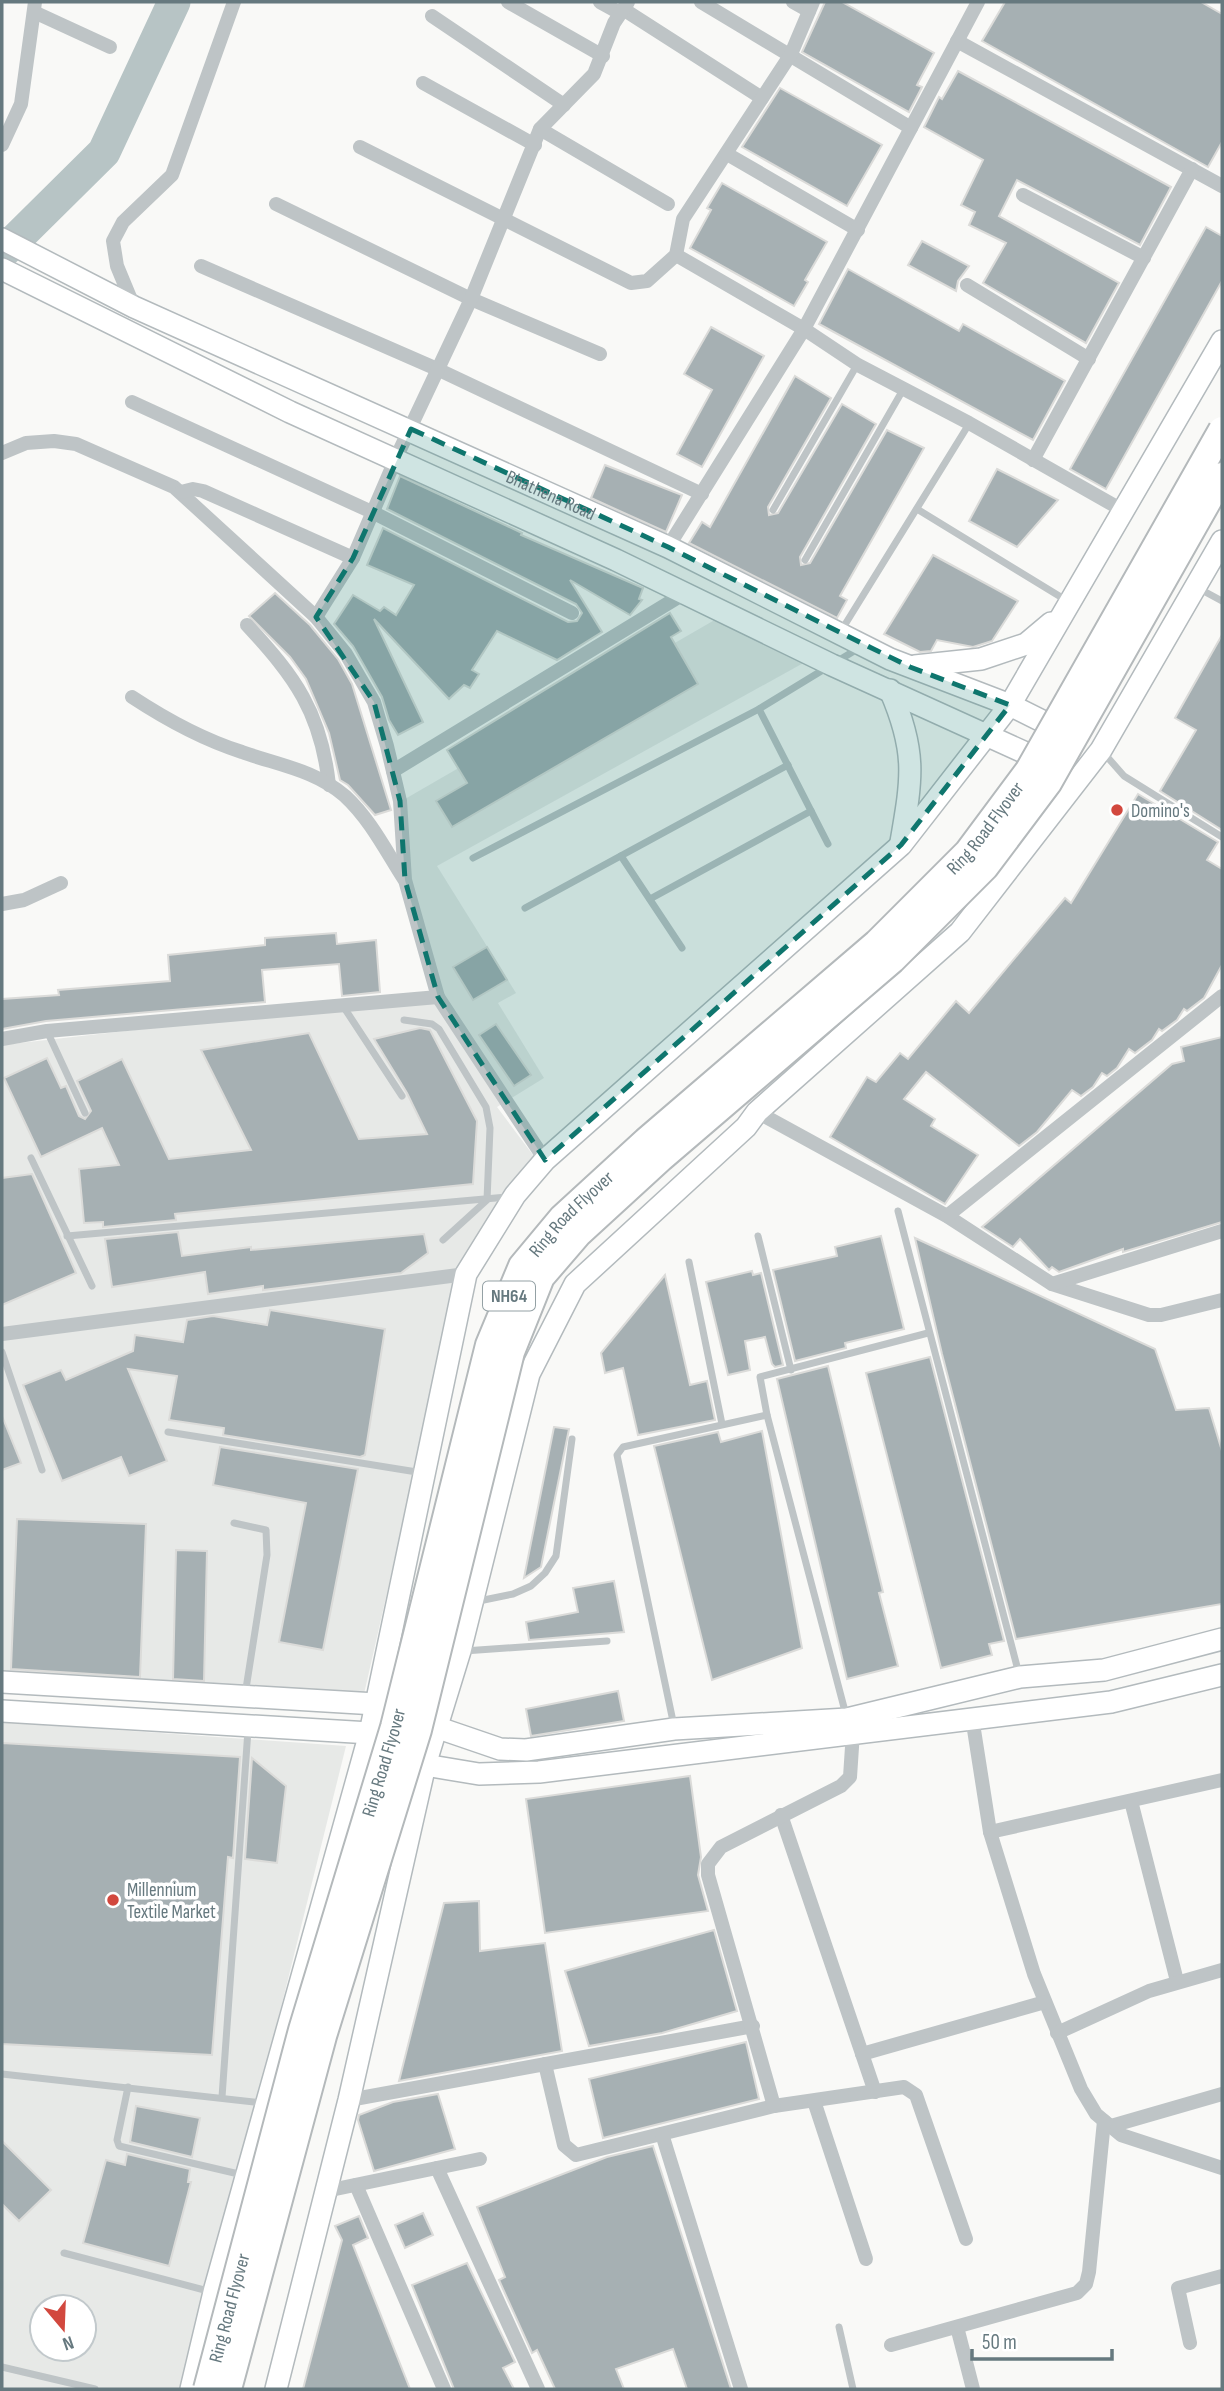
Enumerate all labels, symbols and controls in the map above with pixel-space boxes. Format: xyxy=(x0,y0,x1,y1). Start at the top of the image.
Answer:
street label: Bhathena Road xyxy=(502,466,599,526)
street label: Ring Road Flyover xyxy=(942,777,1030,880)
place label: Domino's xyxy=(1131,800,1190,823)
marker: Domino's xyxy=(1109,802,1125,818)
street label: Ring Road Flyover xyxy=(524,1166,619,1262)
road number: NH64 xyxy=(483,1282,535,1310)
street label: Ring Road Flyover xyxy=(357,1706,411,1820)
place label: Millennium Textile Market xyxy=(127,1879,216,1924)
marker: Millennium Textile Market xyxy=(105,1892,121,1908)
street label: Ring Road Flyover xyxy=(205,2251,255,2365)
north arrow xyxy=(28,2293,98,2363)
scale bar xyxy=(972,2318,1112,2362)
text: N xyxy=(60,2330,77,2355)
text: 50 m xyxy=(982,2330,1017,2355)

